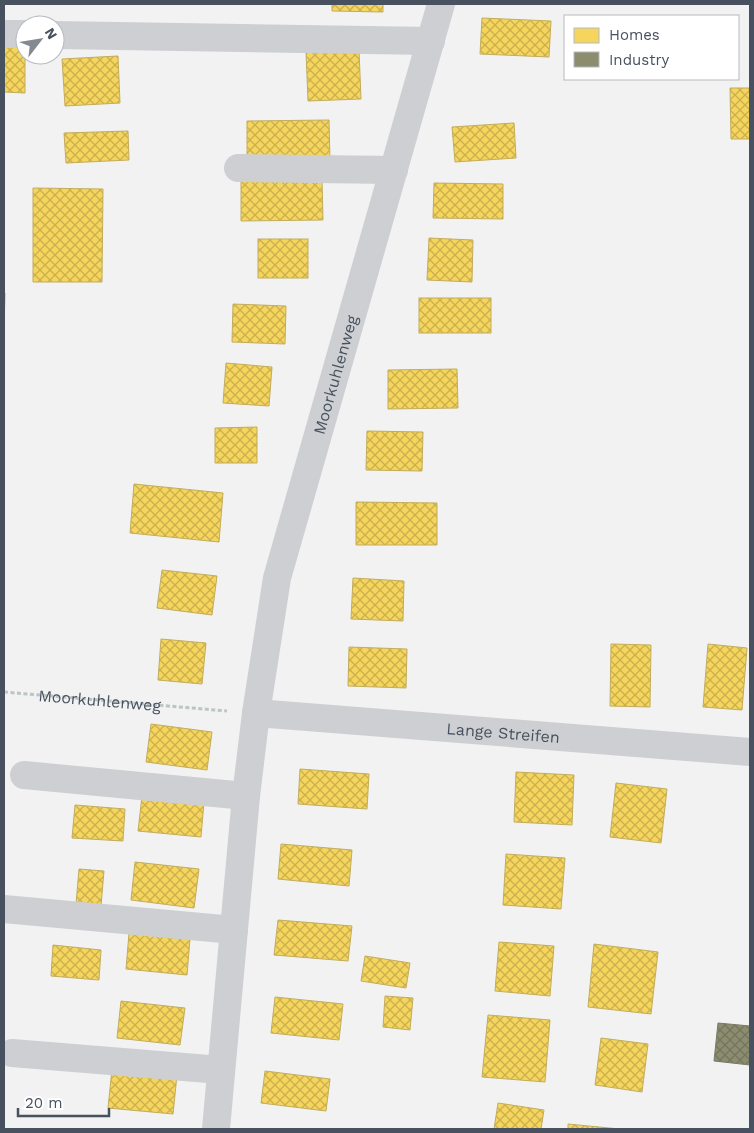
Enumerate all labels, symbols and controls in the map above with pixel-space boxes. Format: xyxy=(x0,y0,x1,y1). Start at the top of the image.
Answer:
north arrow xyxy=(15,15,65,65)
legend xyxy=(564,15,739,80)
text: N xyxy=(42,25,61,42)
text: Homes xyxy=(609,26,660,44)
text: Industry xyxy=(609,51,670,69)
street label: Moorkuhlenweg xyxy=(310,313,362,437)
street label: Moorkuhlenweg xyxy=(38,686,162,715)
street label: Lange Streifen xyxy=(446,719,561,747)
scale bar xyxy=(18,1086,109,1118)
text: 20 m xyxy=(25,1094,63,1112)

